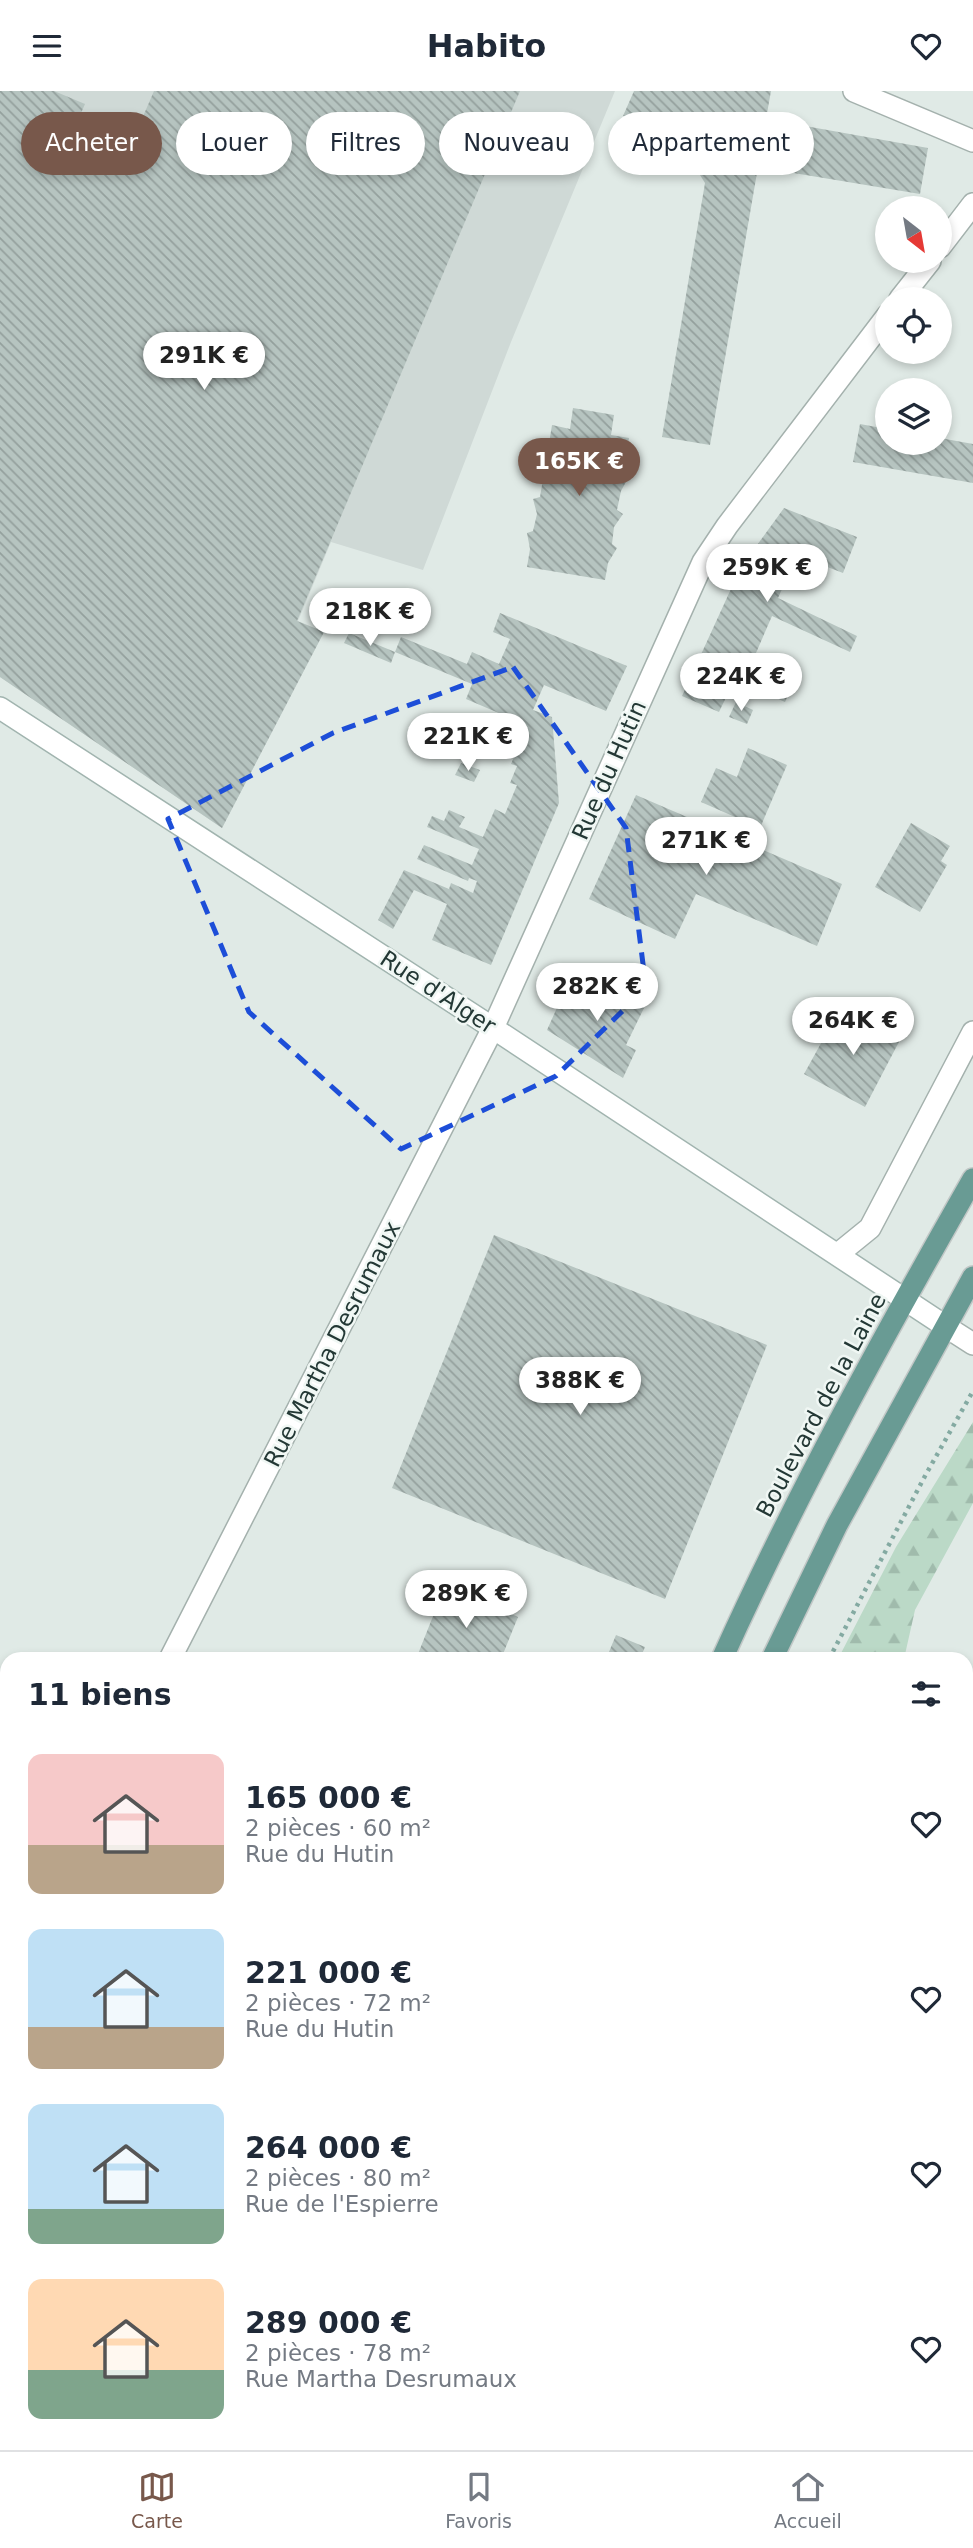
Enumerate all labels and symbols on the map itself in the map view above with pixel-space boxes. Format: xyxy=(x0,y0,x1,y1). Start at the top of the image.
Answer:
north arrow xyxy=(875,196,952,273)
pin: 291K € xyxy=(147,333,261,392)
pin: 165K € xyxy=(522,439,636,498)
pin: 259K € xyxy=(710,545,824,604)
pin: 218K € xyxy=(313,589,427,648)
pin: 224K € xyxy=(684,653,798,713)
street label: Rue du Hutin xyxy=(567,696,651,844)
pin: 221K € xyxy=(411,713,525,773)
pin: 271K € xyxy=(649,817,763,877)
street label: Rue d'Alger xyxy=(375,945,501,1039)
pin: 282K € xyxy=(540,963,654,1023)
pin: 264K € xyxy=(796,997,910,1057)
street label: Rue Martha Desrumaux xyxy=(259,1217,405,1471)
street label: Boulevard de la Laine xyxy=(751,1289,891,1521)
pin: 388K € xyxy=(523,1357,637,1417)
pin: 289K € xyxy=(409,1571,523,1630)

